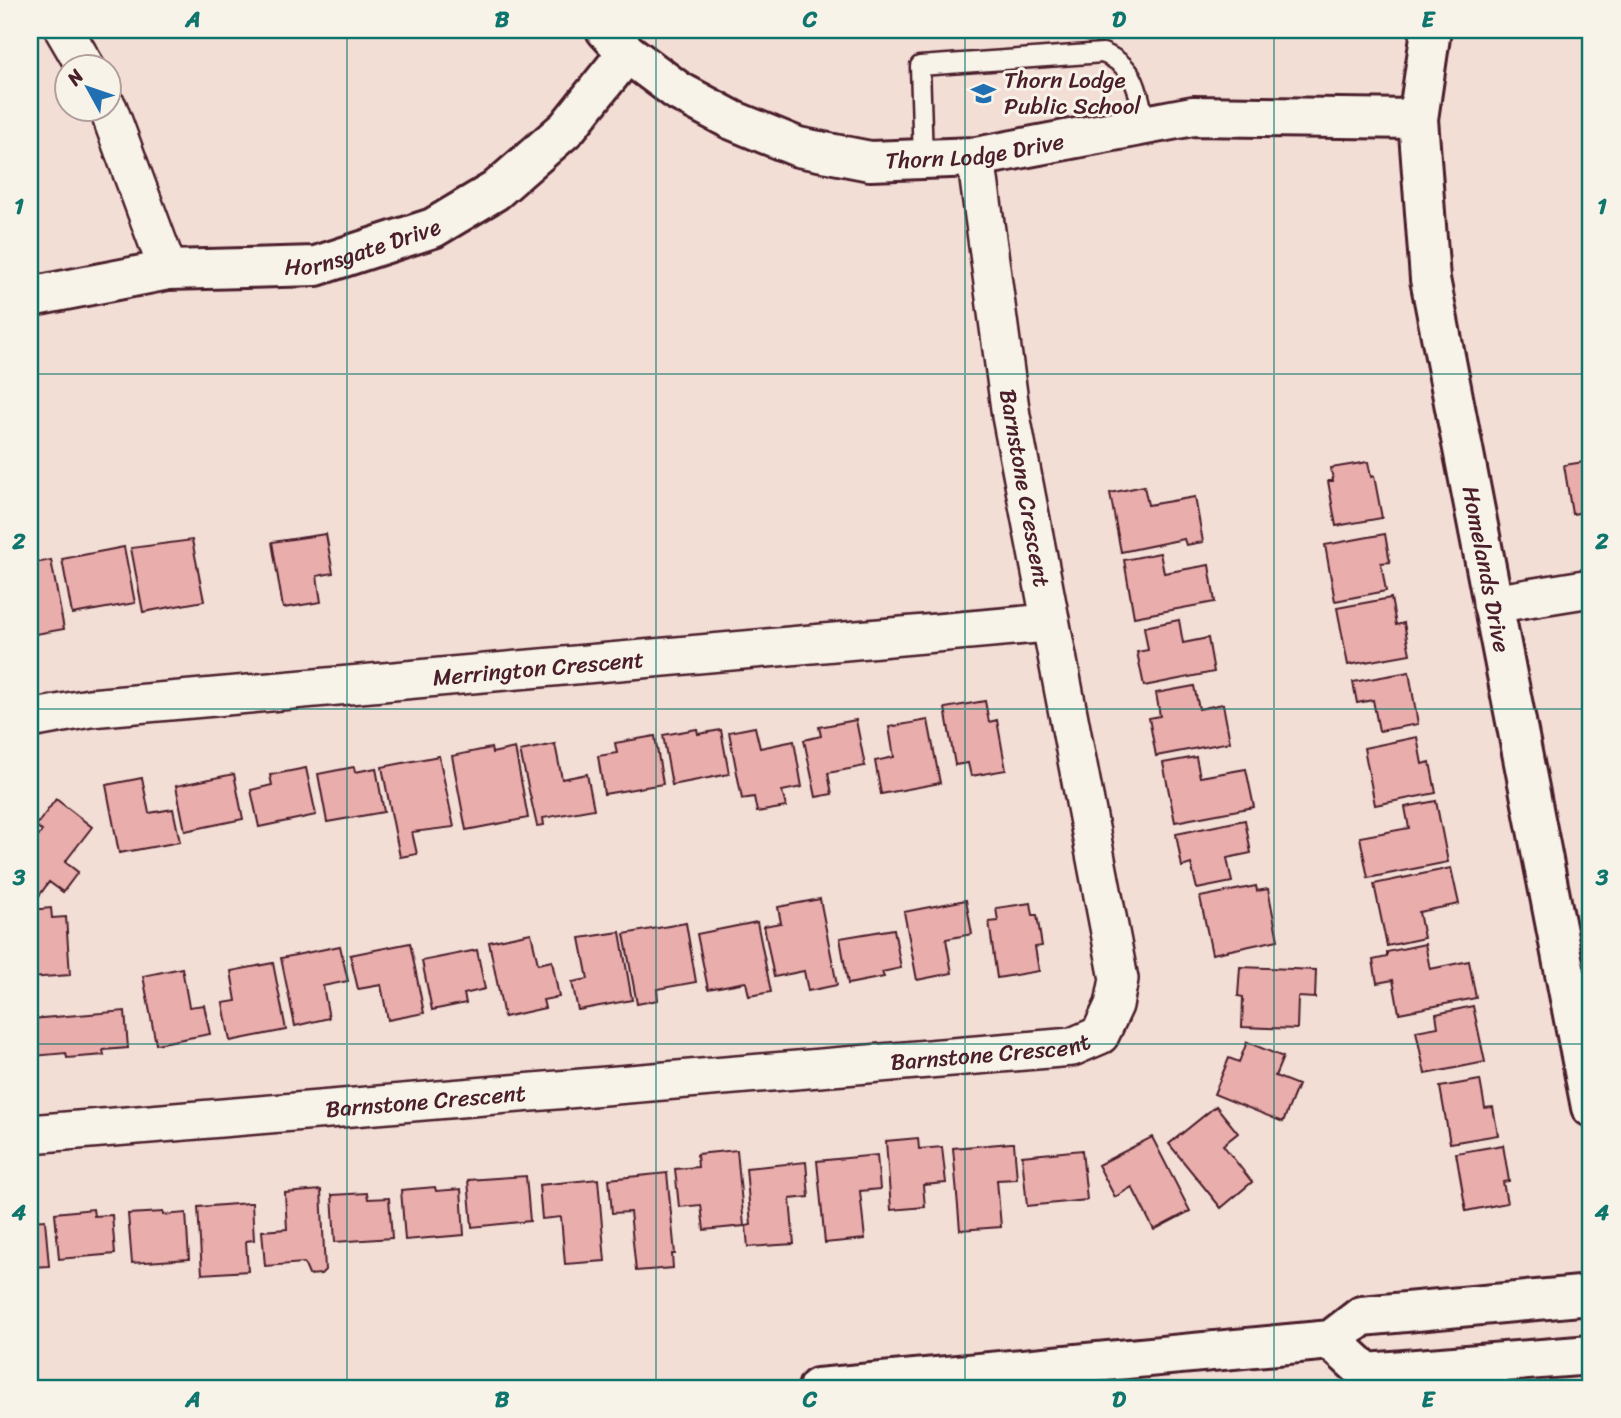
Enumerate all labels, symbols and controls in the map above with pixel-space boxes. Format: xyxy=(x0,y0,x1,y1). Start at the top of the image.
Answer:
text: A xyxy=(184,0,201,40)
text: B xyxy=(495,0,510,40)
text: C xyxy=(802,0,818,40)
text: D xyxy=(1112,0,1127,40)
text: E xyxy=(1422,0,1437,40)
north arrow xyxy=(52,52,122,122)
place label: Thorn Lodge Public School xyxy=(1004,60,1141,127)
text: N xyxy=(58,61,93,94)
school or university icon: Thorn Lodge Public School xyxy=(970,79,998,107)
street label: Thorn Lodge Drive xyxy=(885,121,1068,181)
text: 1 xyxy=(14,186,24,227)
text: 1 xyxy=(1597,186,1607,227)
street label: Hornsgate Drive xyxy=(284,207,450,288)
street label: Barnstone Crescent xyxy=(987,386,1062,590)
street label: Homelands Drive xyxy=(1450,482,1522,656)
text: 2 xyxy=(11,521,26,562)
text: 2 xyxy=(1594,521,1609,562)
street label: Merrington Crescent xyxy=(431,639,646,699)
text: 3 xyxy=(12,857,26,898)
text: 3 xyxy=(1595,857,1609,898)
street label: Barnstone Crescent xyxy=(889,1021,1097,1083)
street label: Barnstone Crescent xyxy=(324,1073,527,1130)
text: 4 xyxy=(11,1192,27,1233)
text: 4 xyxy=(1594,1192,1610,1233)
text: A xyxy=(184,1379,201,1418)
text: B xyxy=(495,1379,510,1418)
text: C xyxy=(802,1379,818,1418)
text: D xyxy=(1112,1379,1127,1418)
text: E xyxy=(1422,1379,1437,1418)

